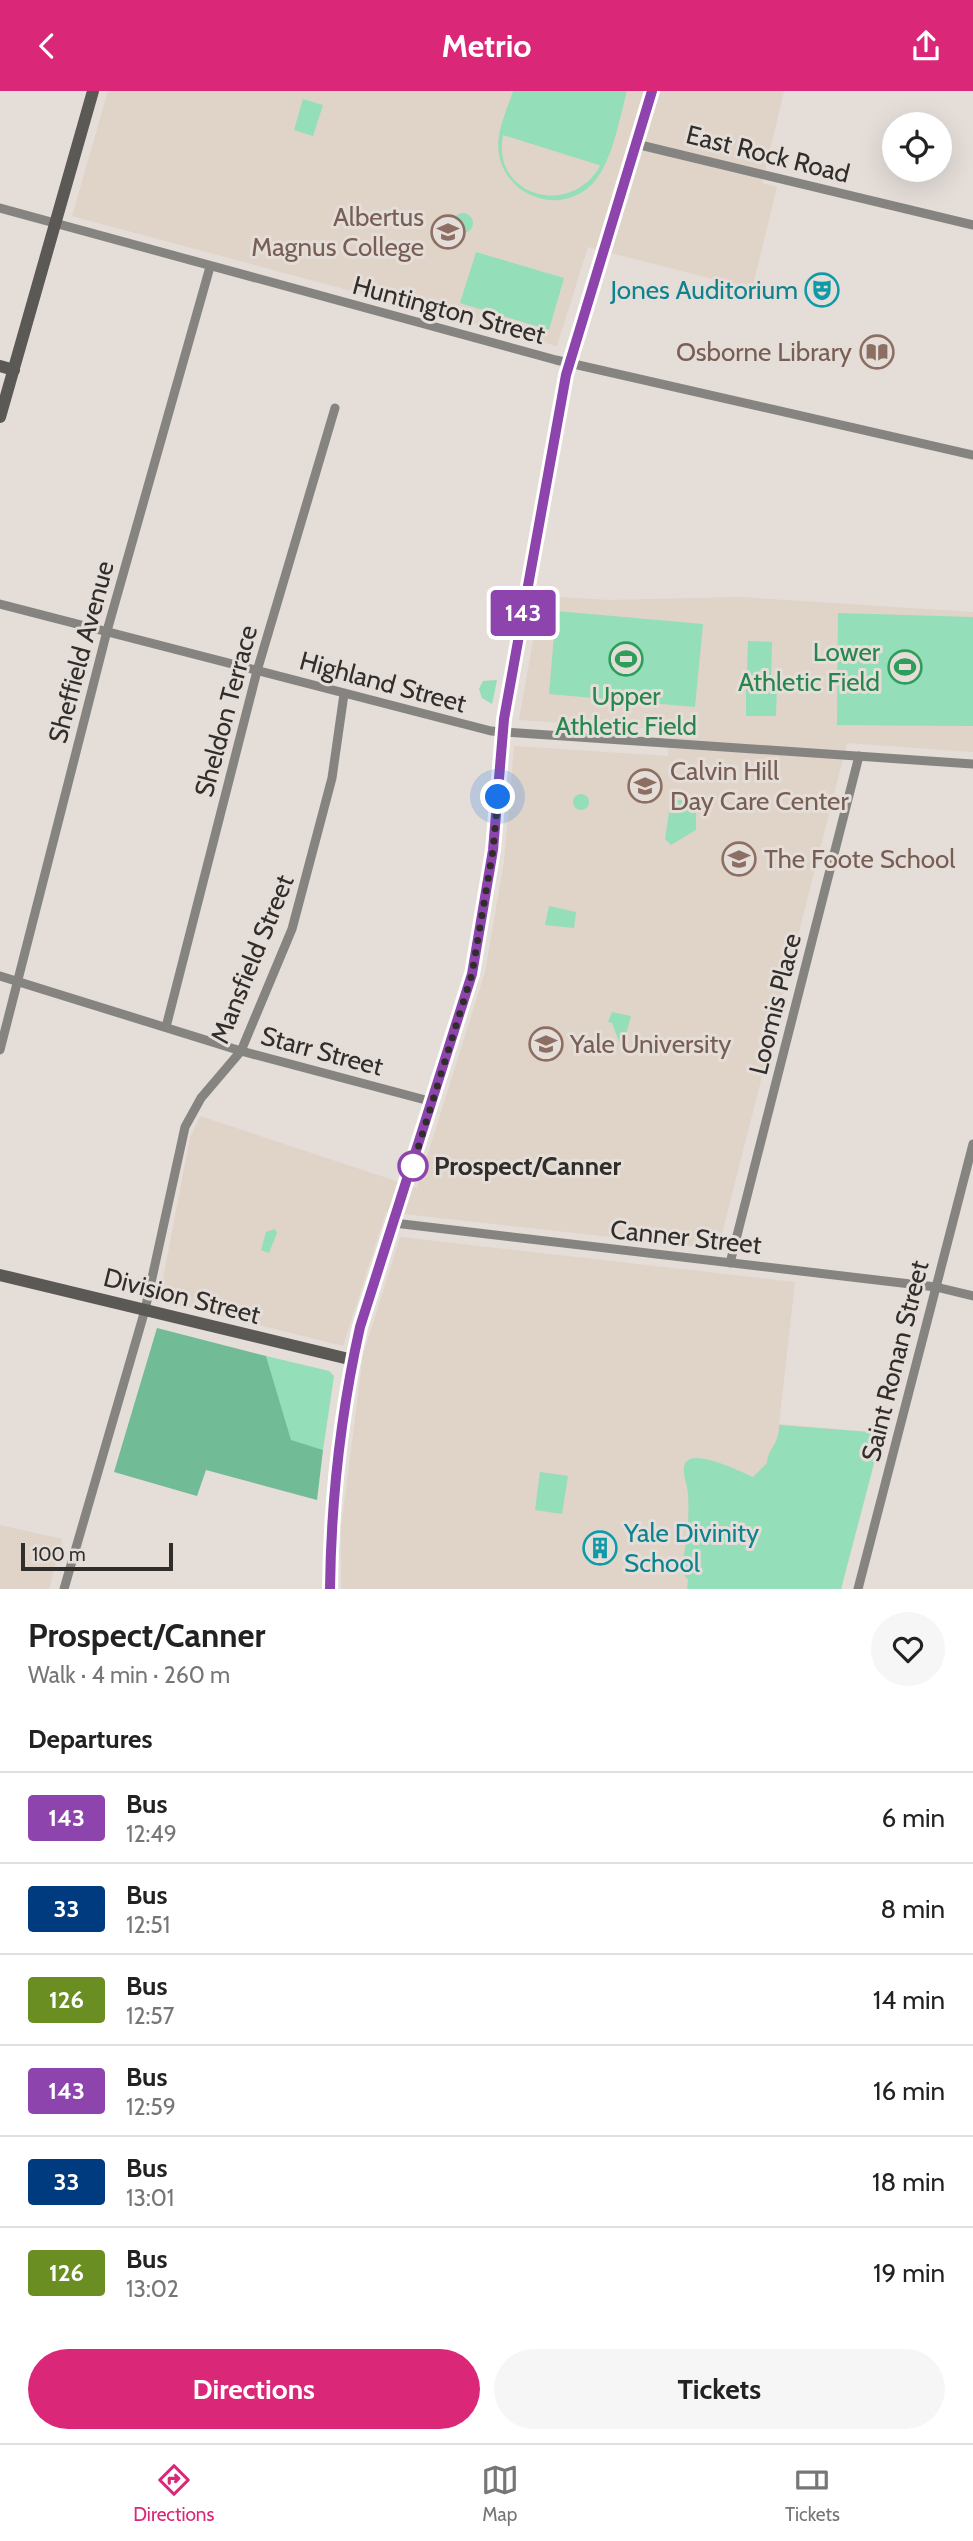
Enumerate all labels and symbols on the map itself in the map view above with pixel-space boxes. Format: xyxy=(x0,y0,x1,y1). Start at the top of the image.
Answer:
street label: East Rock Road xyxy=(683,118,853,190)
place label: Albertus Magnus College xyxy=(251,201,424,263)
school or university icon: Albertus Magnus College xyxy=(429,213,467,251)
street label: Huntington Street xyxy=(349,269,549,351)
theatre icon: Jones Auditorium xyxy=(803,271,841,309)
place label: Jones Auditorium xyxy=(610,274,798,306)
library icon: Osborne Library xyxy=(858,333,896,371)
place label: Osborne Library xyxy=(676,336,852,368)
street label: Sheffield Avenue xyxy=(41,557,121,747)
line badge: 143 xyxy=(483,590,563,636)
street label: Sheldon Terrace xyxy=(188,622,264,800)
place label: Lower Athletic Field xyxy=(738,636,881,698)
sports icon: Upper Athletic Field xyxy=(607,640,645,678)
street label: Highland Street xyxy=(296,644,470,720)
sports icon: Lower Athletic Field xyxy=(886,648,924,686)
place label: Upper Athletic Field xyxy=(555,680,697,742)
place label: Calvin Hill Day Care Center xyxy=(670,755,849,817)
school or university icon: Calvin Hill Day Care Center xyxy=(626,767,664,805)
your location xyxy=(480,779,515,814)
school or university icon: The Foote School xyxy=(720,840,758,878)
place label: The Foote School xyxy=(764,843,955,875)
street label: Mansfield Street xyxy=(204,870,300,1048)
street label: Loomis Place xyxy=(742,930,808,1078)
street label: Starr Street xyxy=(257,1019,387,1083)
school or university icon: Yale University xyxy=(527,1025,565,1063)
place label: Yale University xyxy=(569,1028,731,1060)
place label: Prospect/Canner xyxy=(434,1150,621,1182)
marker: Prospect/Canner xyxy=(398,1151,428,1181)
street label: Canner Street xyxy=(609,1213,763,1261)
street label: Saint Ronan Street xyxy=(855,1257,935,1465)
street label: Division Street xyxy=(100,1261,264,1331)
place label: Yale Divinity School xyxy=(623,1517,759,1579)
building icon: Yale Divinity School xyxy=(581,1529,619,1567)
scale bar xyxy=(21,1540,173,1572)

